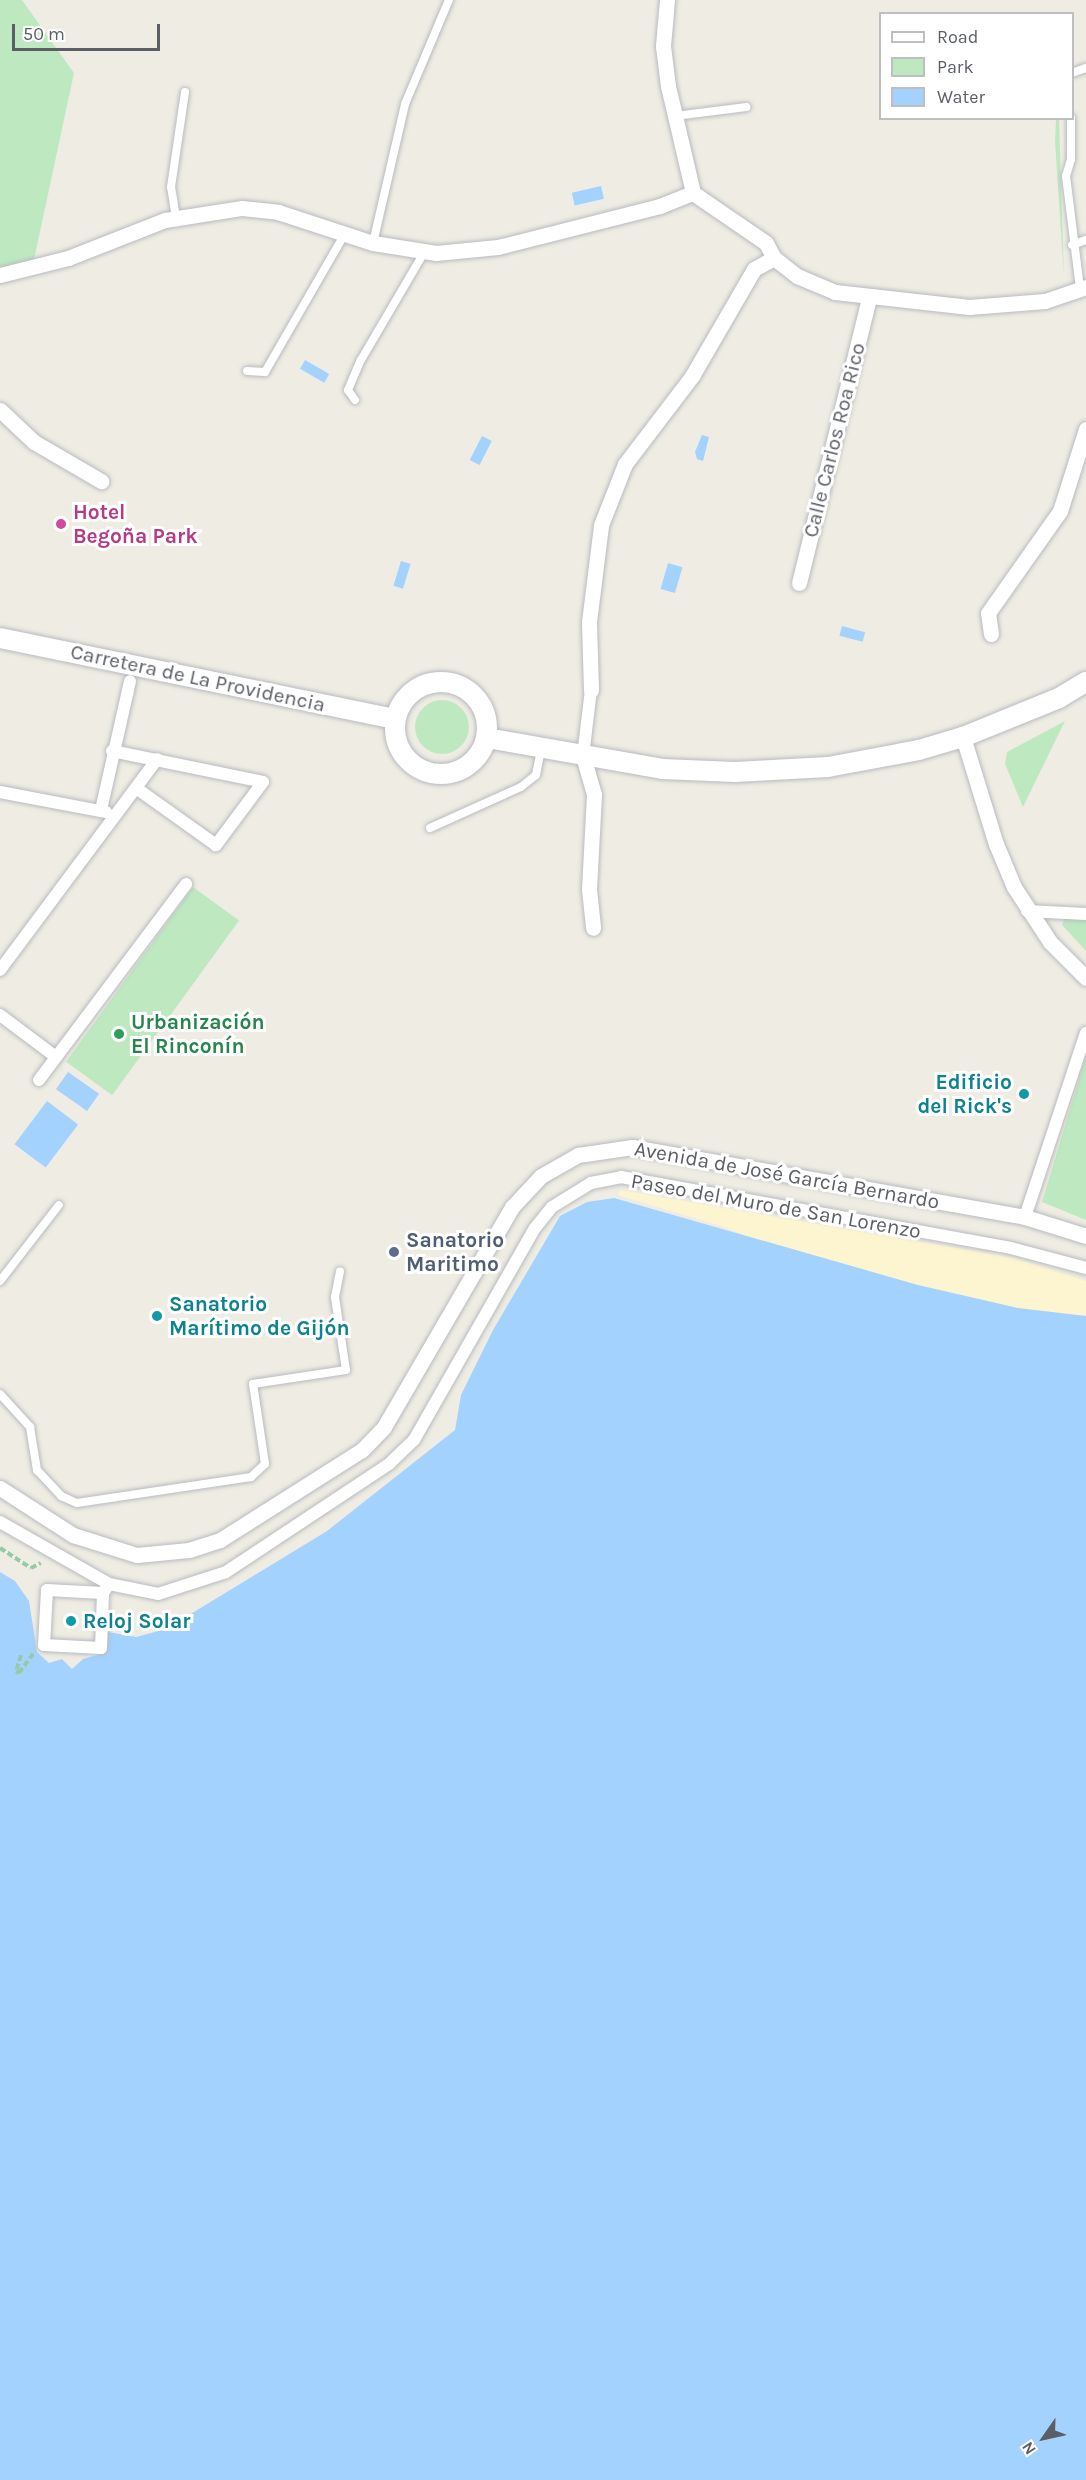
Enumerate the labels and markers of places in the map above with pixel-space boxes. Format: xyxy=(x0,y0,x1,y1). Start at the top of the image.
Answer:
place label: Hotel Begoña Park xyxy=(73,499,198,549)
marker: Hotel Begoña Park xyxy=(54,517,68,531)
place label: Urbanización El Rinconín xyxy=(131,1009,265,1059)
marker: Urbanización El Rinconín xyxy=(112,1027,126,1041)
place label: Edificio del Rick's xyxy=(917,1069,1012,1119)
marker: Edificio del Rick's xyxy=(1017,1087,1031,1101)
place label: Sanatorio Maritimo xyxy=(406,1227,504,1277)
marker: Sanatorio Maritimo xyxy=(387,1245,401,1259)
place label: Sanatorio Marítimo de Gijón xyxy=(169,1291,350,1341)
marker: Sanatorio Marítimo de Gijón xyxy=(150,1309,164,1323)
place label: Reloj Solar xyxy=(83,1608,190,1634)
marker: Reloj Solar xyxy=(64,1614,78,1628)

